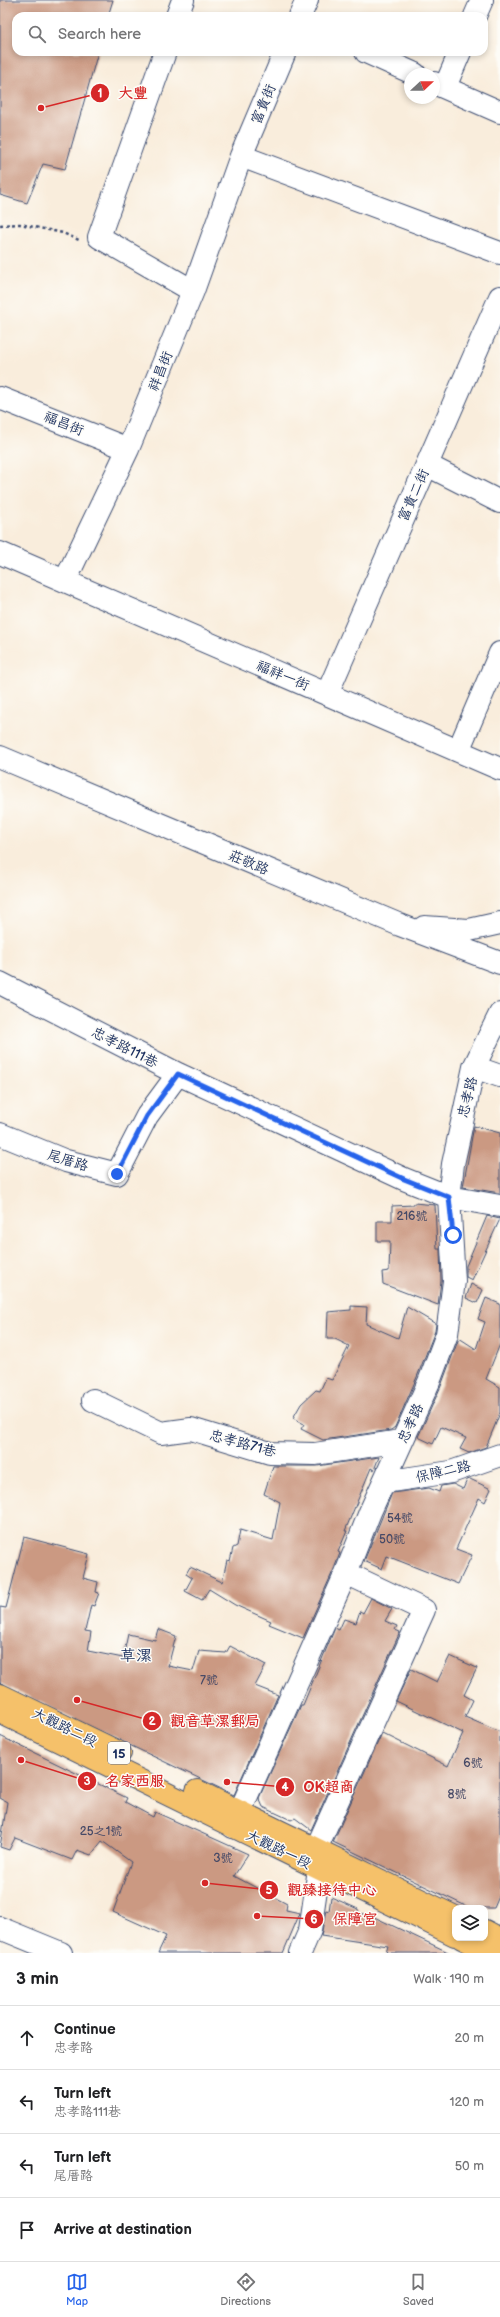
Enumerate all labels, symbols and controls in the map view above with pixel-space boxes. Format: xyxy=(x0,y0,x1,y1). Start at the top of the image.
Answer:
search box xyxy=(12,12,488,56)
icon: search xyxy=(26,23,48,45)
text: Search here xyxy=(58,25,141,44)
north arrow xyxy=(404,68,440,104)
callout: 大豐 xyxy=(90,79,156,106)
street label: 富貴街 xyxy=(247,82,279,127)
text: 大豐 xyxy=(118,84,148,103)
text: 1 xyxy=(97,86,103,101)
street label: 祥昌街 xyxy=(145,349,176,394)
street label: 福昌街 xyxy=(41,408,86,439)
street label: 富貴二街 xyxy=(394,466,433,524)
street label: 福祥一街 xyxy=(254,657,312,694)
street label: 莊敬路 xyxy=(226,846,271,878)
street label: 忠孝路111巷 xyxy=(89,1023,162,1072)
street label: 忠孝路 xyxy=(454,1075,481,1120)
street label: 尾厝路 xyxy=(45,1146,90,1175)
route end xyxy=(108,1165,126,1183)
house number: 216號 xyxy=(397,1209,427,1224)
route start xyxy=(444,1226,462,1244)
street label: 忠孝路 xyxy=(394,1401,427,1446)
street label: 忠孝路71巷 xyxy=(208,1426,279,1461)
street label: 保障二路 xyxy=(414,1457,472,1486)
house number: 54號 xyxy=(387,1511,413,1526)
house number: 50號 xyxy=(379,1532,405,1547)
district label: 草漯 xyxy=(120,1647,152,1666)
house number: 7號 xyxy=(200,1673,218,1688)
street label: 大觀路二段 xyxy=(30,1704,100,1750)
callout: 觀音草漯郵局 xyxy=(142,1707,268,1734)
text: 觀音草漯郵局 xyxy=(170,1712,260,1731)
text: 2 xyxy=(148,1714,156,1729)
road number: 15 xyxy=(108,1742,130,1764)
house number: 6號 xyxy=(463,1756,483,1771)
callout: 名家西服 xyxy=(77,1767,173,1794)
text: 名家西服 xyxy=(105,1772,165,1791)
callout: OK超商 xyxy=(275,1773,362,1800)
text: 3 xyxy=(83,1774,91,1789)
text: OK超商 xyxy=(303,1778,355,1797)
text: 4 xyxy=(281,1780,289,1795)
house number: 8號 xyxy=(448,1787,467,1802)
house number: 25之1號 xyxy=(80,1824,122,1839)
street label: 大觀路一段 xyxy=(244,1826,314,1872)
house number: 3號 xyxy=(213,1851,233,1866)
callout: 觀臻接待中心 xyxy=(259,1876,385,1903)
text: 觀臻接待中心 xyxy=(287,1881,377,1900)
text: 5 xyxy=(266,1883,273,1898)
callout: 保障宮 xyxy=(304,1905,385,1932)
map controls xyxy=(452,1905,488,1941)
button: layers xyxy=(452,1905,488,1941)
text: 保障宮 xyxy=(332,1910,378,1929)
text: 6 xyxy=(310,1912,318,1927)
text: 3 min xyxy=(16,1969,59,1989)
text: Walk · 190 m xyxy=(413,1971,484,1987)
text: Continue xyxy=(54,2020,116,2039)
icon: ahead xyxy=(16,2027,38,2049)
text: 20 m xyxy=(454,2030,484,2046)
text: 忠孝路 xyxy=(54,2040,93,2056)
text: Turn left xyxy=(54,2084,111,2103)
icon: left xyxy=(16,2091,38,2113)
text: 120 m xyxy=(449,2094,484,2110)
text: 忠孝路111巷 xyxy=(54,2104,121,2120)
text: Turn left xyxy=(54,2148,111,2167)
icon: left xyxy=(16,2155,38,2177)
text: 50 m xyxy=(455,2158,484,2174)
text: 尾厝路 xyxy=(54,2168,93,2184)
icon: arrive xyxy=(16,2219,38,2241)
text: Arrive at destination xyxy=(54,2220,192,2239)
tab: Map xyxy=(66,2271,88,2308)
tab: Directions xyxy=(220,2271,271,2308)
tab: Saved xyxy=(403,2271,434,2308)

